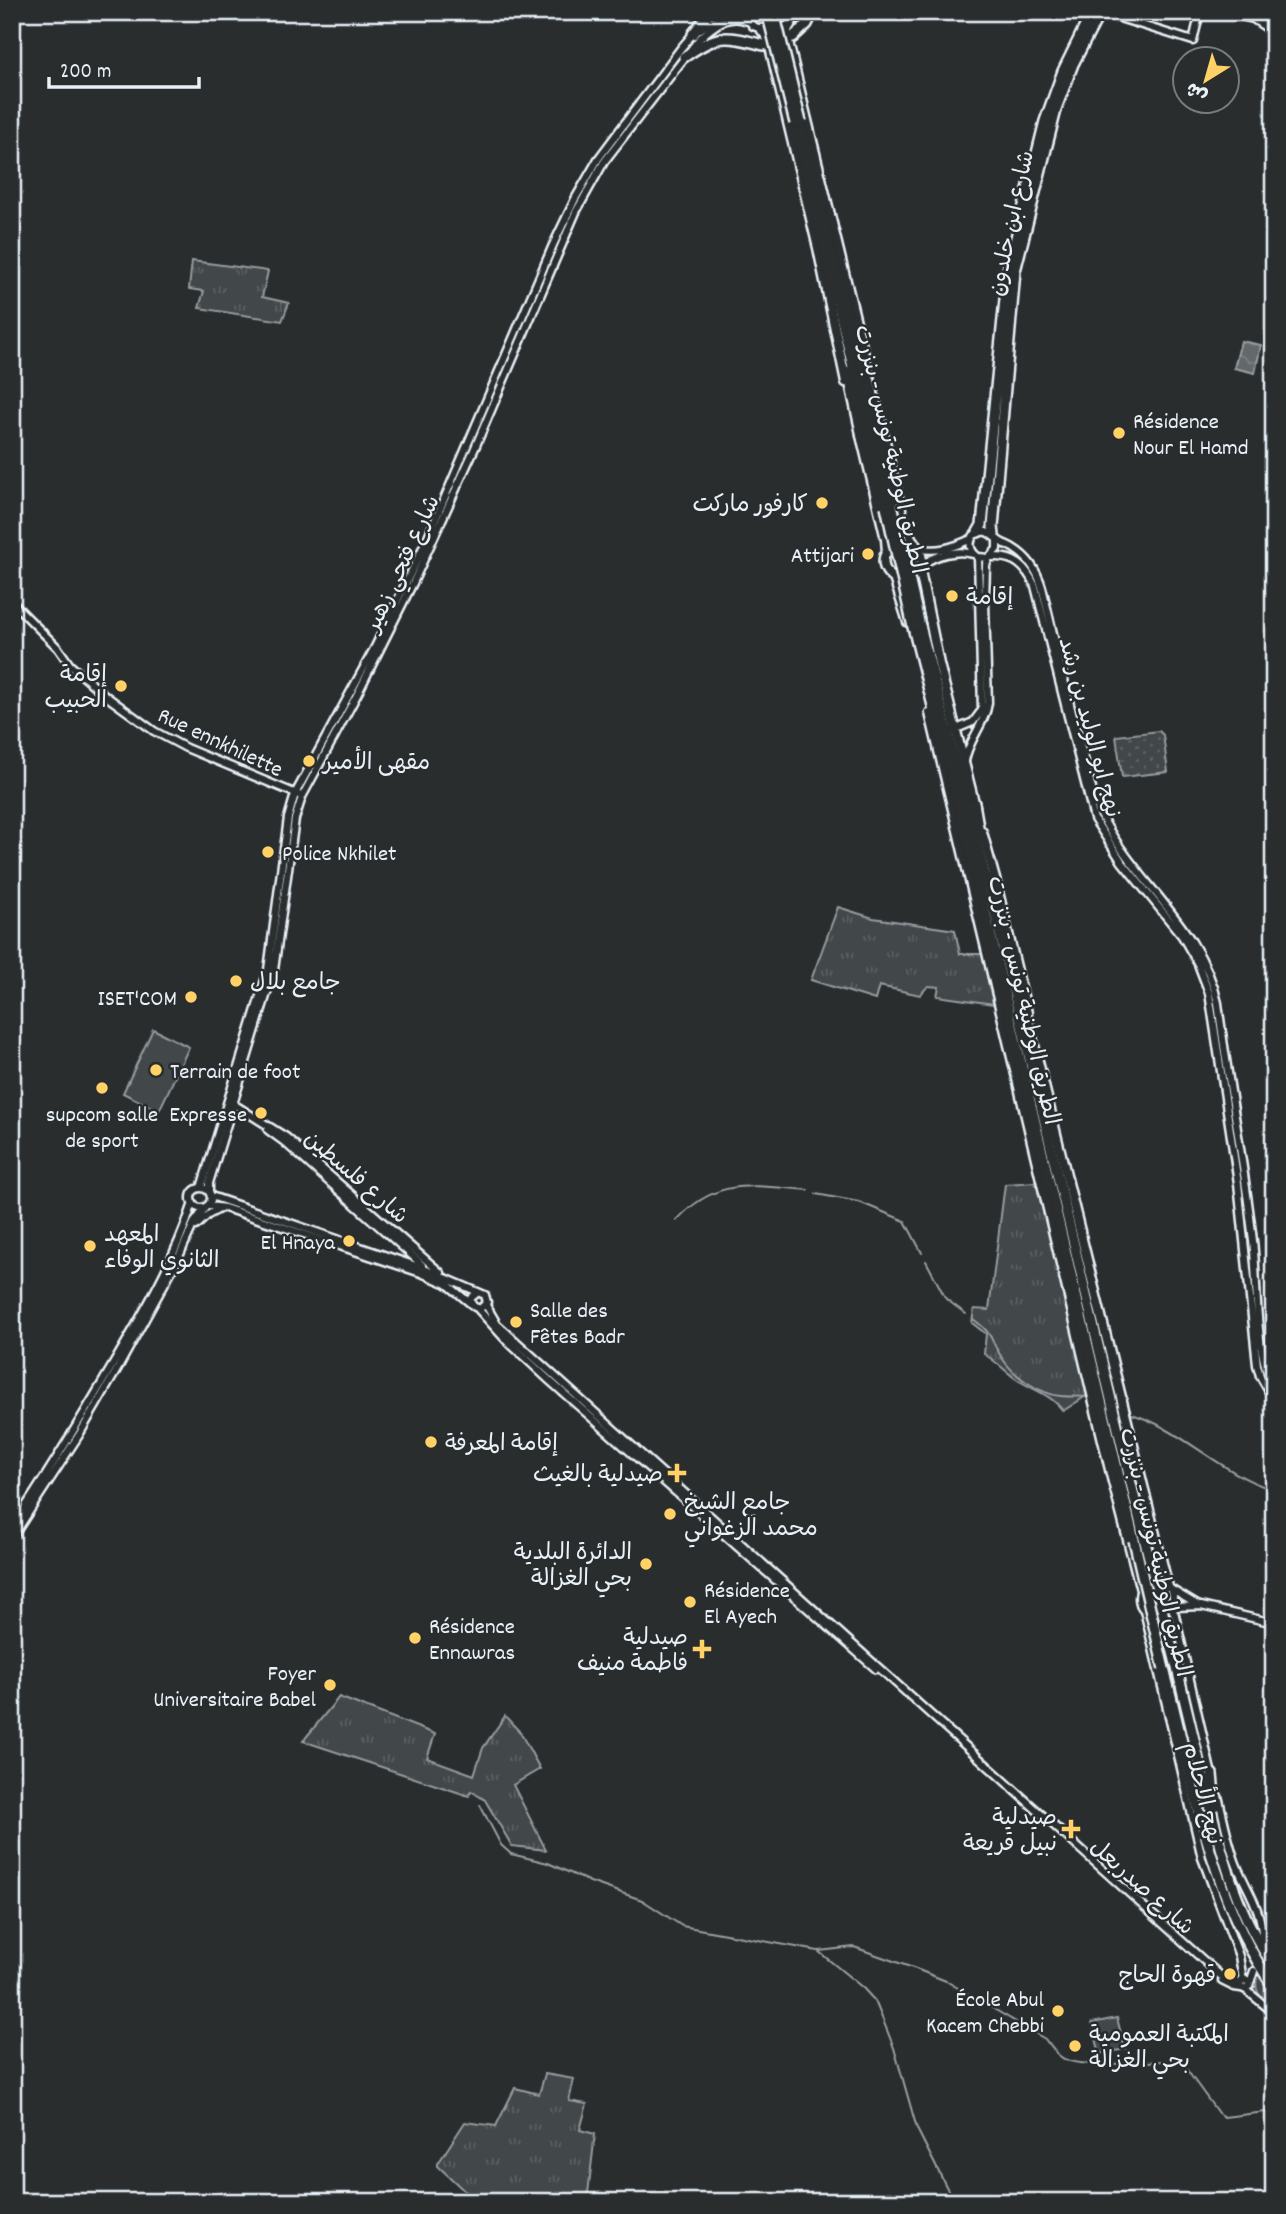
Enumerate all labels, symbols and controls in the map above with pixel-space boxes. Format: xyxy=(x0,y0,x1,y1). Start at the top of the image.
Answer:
scale bar xyxy=(49,46,200,90)
north arrow xyxy=(1170,46,1240,116)
text: 200 m xyxy=(60,58,111,88)
text: ش xyxy=(1181,74,1214,108)
street label: شارع ابن خلدون xyxy=(982,148,1045,299)
street label: الطريق الوطنية تونس - بنزرت xyxy=(844,322,933,578)
place label: Résidence Nour El Hamd xyxy=(1133,407,1249,466)
marker: Résidence Nour El Hamd xyxy=(1111,425,1127,441)
street label: شارع فتحي زهير xyxy=(357,490,451,641)
place label: كارفور ماركت xyxy=(693,490,808,523)
marker: كارفور ماركت xyxy=(814,495,830,511)
place label: Attijari xyxy=(791,541,854,574)
marker: Attijari xyxy=(860,546,876,562)
place label: إقامة xyxy=(966,583,1013,616)
marker: إقامة xyxy=(944,588,960,604)
street label: نهج ابو الوليد بن رشد xyxy=(1048,634,1128,822)
place label: إقامة الحبيب xyxy=(44,660,107,719)
marker: إقامة الحبيب xyxy=(113,678,129,694)
street label: Rue ennkhilette xyxy=(151,701,288,788)
place label: مقهى الأمير xyxy=(321,745,430,781)
marker: مقهى الأمير xyxy=(301,753,317,769)
place label: Police Nkhilet xyxy=(282,839,397,872)
marker: Police Nkhilet xyxy=(260,844,276,860)
street label: الطريق الوطنية تونس - بنزرت xyxy=(977,873,1066,1129)
place label: جامع بلال xyxy=(250,968,341,1001)
marker: جامع بلال xyxy=(228,973,244,989)
place label: ISET'COM xyxy=(98,984,177,1017)
marker: ISET'COM xyxy=(183,989,199,1005)
place label: Terrain de foot xyxy=(170,1057,301,1090)
marker: Terrain de foot xyxy=(148,1062,164,1078)
marker: supcom salle de sport xyxy=(94,1080,110,1096)
place label: supcom salle de sport xyxy=(46,1100,158,1159)
place label: Expresse xyxy=(169,1100,247,1133)
marker: Expresse xyxy=(253,1105,269,1121)
street label: شارع فلسطين xyxy=(295,1124,414,1233)
place label: المعهد الثانوي الوفاء xyxy=(104,1220,219,1279)
place label: El Hnaya xyxy=(261,1228,336,1261)
marker: El Hnaya xyxy=(341,1233,357,1249)
marker: المعهد الثانوي الوفاء xyxy=(82,1238,98,1254)
place label: Salle des Fêtes Badr xyxy=(530,1296,625,1355)
marker: Salle des Fêtes Badr xyxy=(508,1314,524,1330)
street label: الطريق الوطنية تونس - بنزرت xyxy=(1109,1425,1198,1681)
place label: إقامة المعرفة xyxy=(445,1429,558,1462)
marker: إقامة المعرفة xyxy=(423,1434,439,1450)
place label: صيدلية بالغيث xyxy=(533,1460,663,1493)
marker: صيدلية بالغيث xyxy=(669,1465,685,1481)
place label: جامع الشيخ محمد الزغواني xyxy=(684,1488,818,1548)
marker: جامع الشيخ محمد الزغواني xyxy=(662,1506,678,1522)
place label: الدائرة البلدية بحي الغزالة xyxy=(514,1538,632,1598)
marker: الدائرة البلدية بحي الغزالة xyxy=(638,1556,654,1572)
place label: Résidence El Ayech xyxy=(704,1576,790,1635)
marker: Résidence El Ayech xyxy=(682,1594,698,1610)
place label: Résidence Ennawras xyxy=(429,1612,515,1671)
place label: صيدلية فاطمة منيف xyxy=(577,1623,688,1682)
marker: Résidence Ennawras xyxy=(407,1630,423,1646)
marker: صيدلية فاطمة منيف xyxy=(694,1641,710,1657)
place label: Foyer Universitaire Babel xyxy=(153,1659,317,1718)
marker: Foyer Universitaire Babel xyxy=(322,1677,338,1693)
street label: نهج الأحلام xyxy=(1172,1738,1232,1849)
place label: صيدلية نبيل قريعة xyxy=(963,1803,1057,1862)
marker: صيدلية نبيل قريعة xyxy=(1063,1821,1079,1837)
street label: شارع صدربعل xyxy=(1081,1833,1200,1945)
place label: قهوة الحاج xyxy=(1119,1961,1216,1994)
marker: قهوة الحاج xyxy=(1222,1966,1238,1982)
place label: École Abul Kacem Chebbi xyxy=(926,1985,1045,2044)
marker: École Abul Kacem Chebbi xyxy=(1050,2003,1066,2019)
place label: المكتبة العمومية بحي الغزالة xyxy=(1089,2020,1229,2080)
marker: المكتبة العمومية بحي الغزالة xyxy=(1067,2038,1083,2054)

